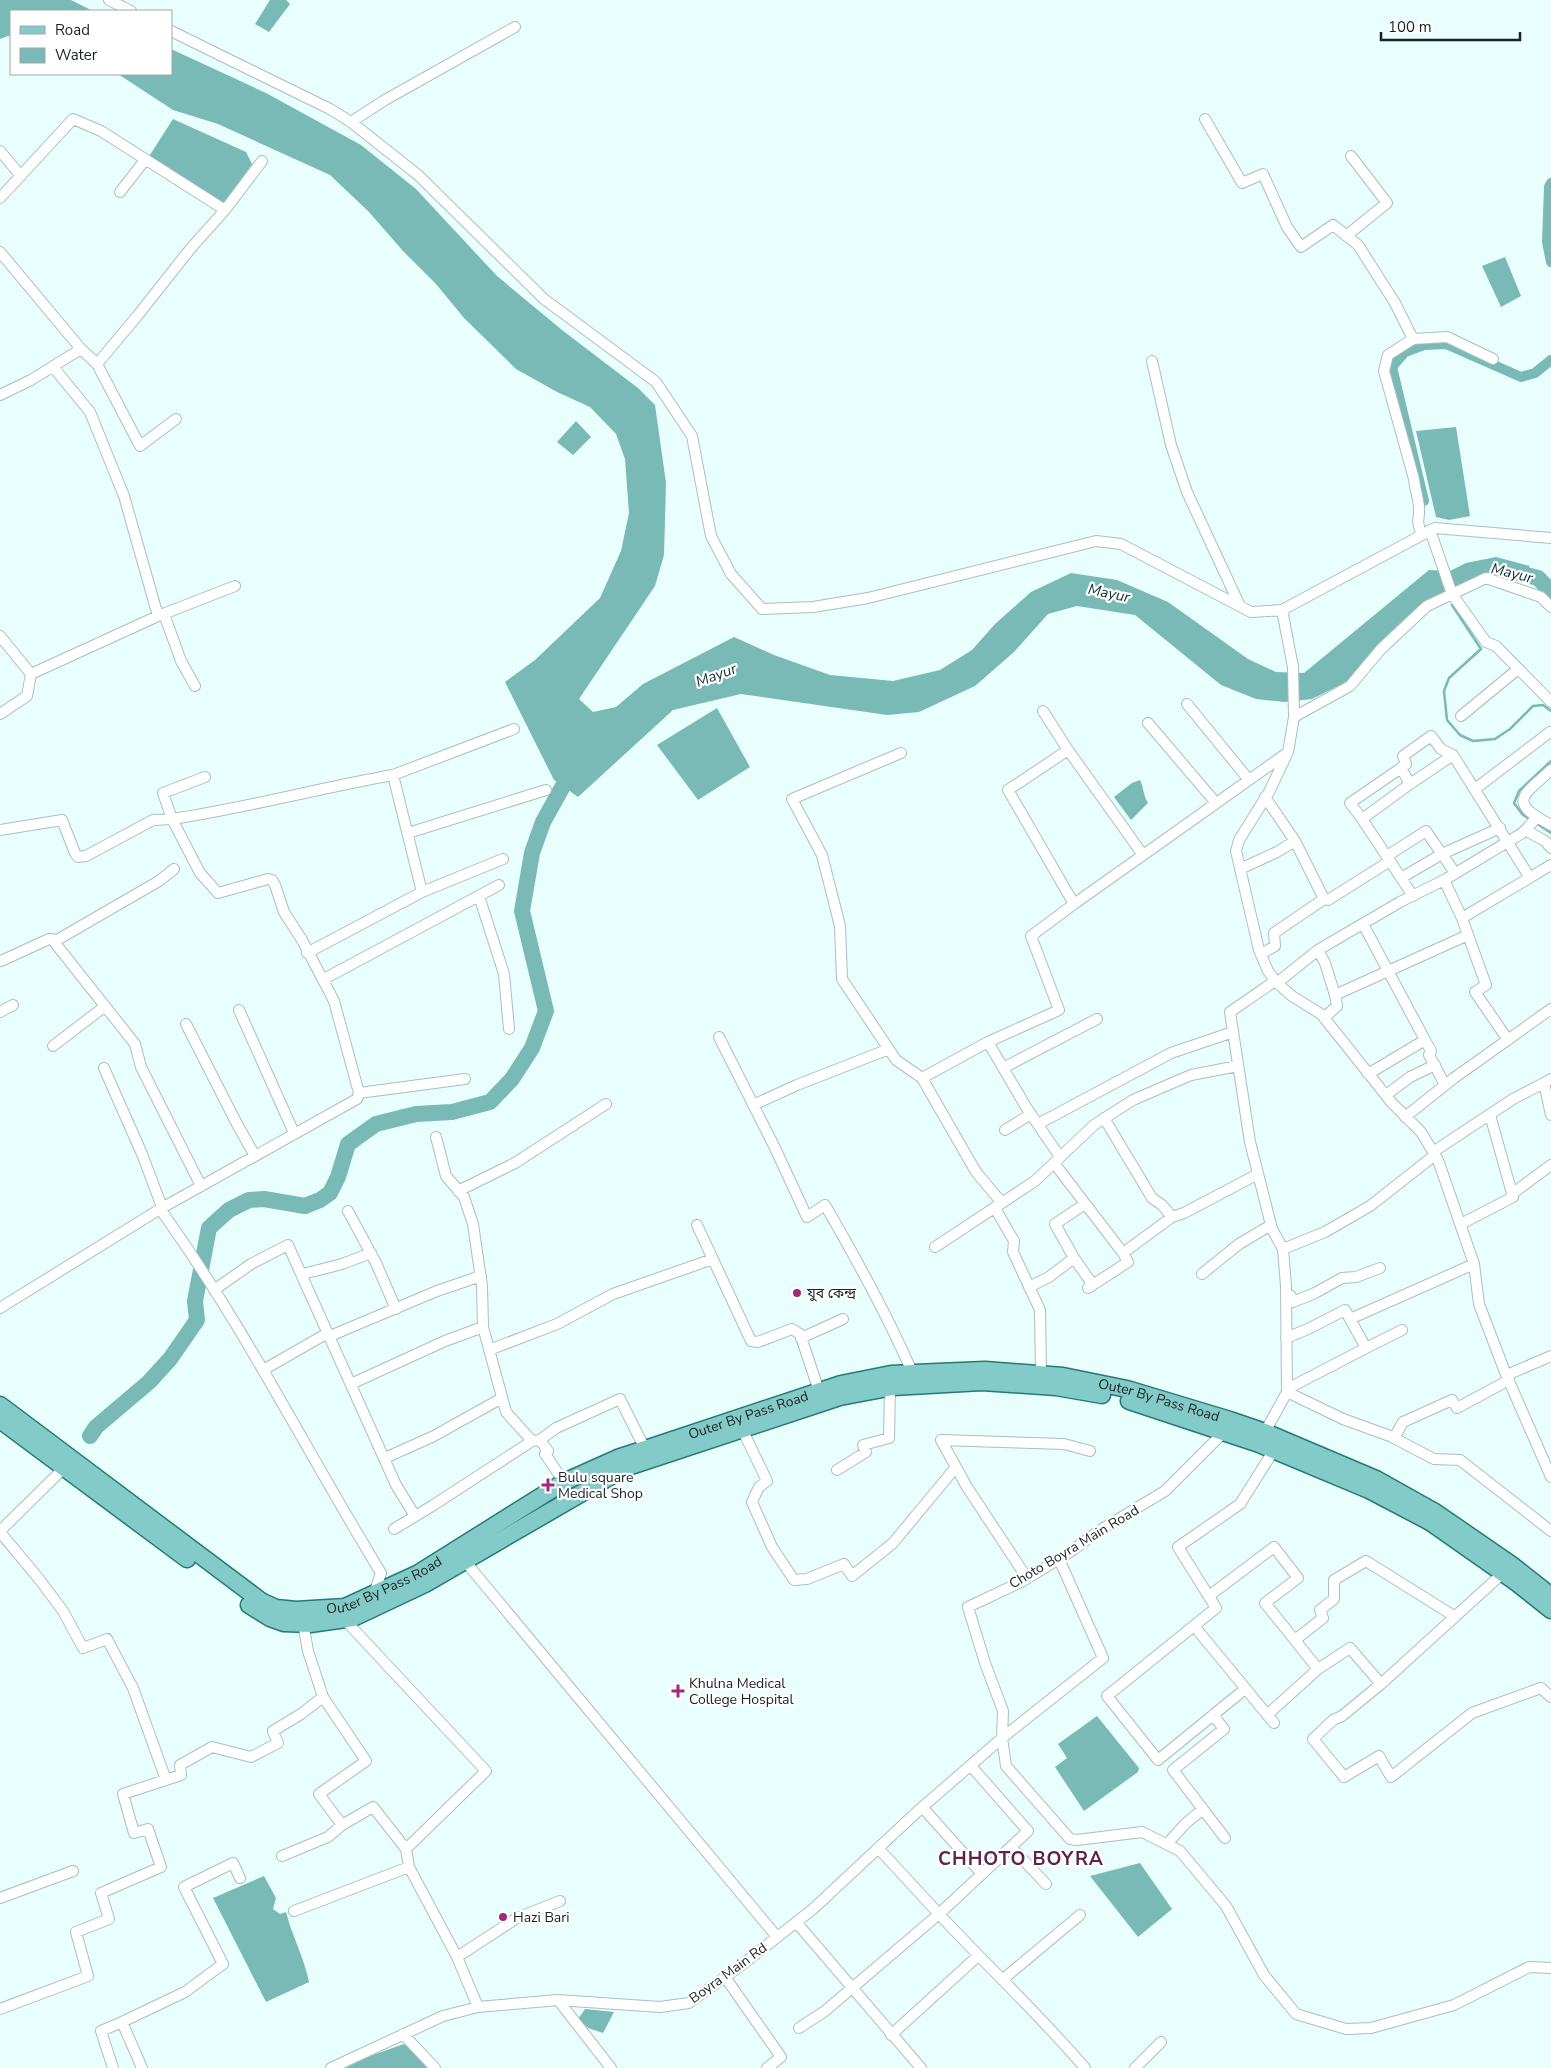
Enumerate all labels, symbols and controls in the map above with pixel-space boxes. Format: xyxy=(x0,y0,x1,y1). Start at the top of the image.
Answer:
legend xyxy=(10,10,172,75)
scale bar xyxy=(1381,10,1520,42)
text: 100 m xyxy=(1388,17,1432,37)
text: Road xyxy=(55,20,90,40)
text: Water xyxy=(55,45,98,65)
water label: Mayur xyxy=(1489,558,1535,588)
water label: Mayur xyxy=(1086,579,1132,607)
water label: Mayur xyxy=(693,658,740,692)
place label: যুব কেন্দ্র xyxy=(806,1284,857,1303)
marker: যুব কেন্দ্র xyxy=(791,1287,803,1299)
street label: Outer By Pass Road xyxy=(1097,1374,1222,1426)
street label: Outer By Pass Road xyxy=(686,1386,811,1444)
place label: Bulu square Medical Shop xyxy=(558,1468,643,1503)
marker: Bulu square Medical Shop xyxy=(542,1479,554,1491)
street label: Choto Boyra Main Road xyxy=(1006,1501,1142,1593)
street label: Outer By Pass Road xyxy=(326,1551,445,1618)
place label: Khulna Medical College Hospital xyxy=(689,1674,795,1709)
marker: Khulna Medical College Hospital xyxy=(671,1684,685,1698)
district label: CHHOTO BOYRA xyxy=(938,1846,1104,1872)
place label: Hazi Bari xyxy=(513,1908,570,1927)
marker: Hazi Bari xyxy=(497,1911,509,1923)
street label: Boyra Main Rd xyxy=(685,1938,771,2008)

